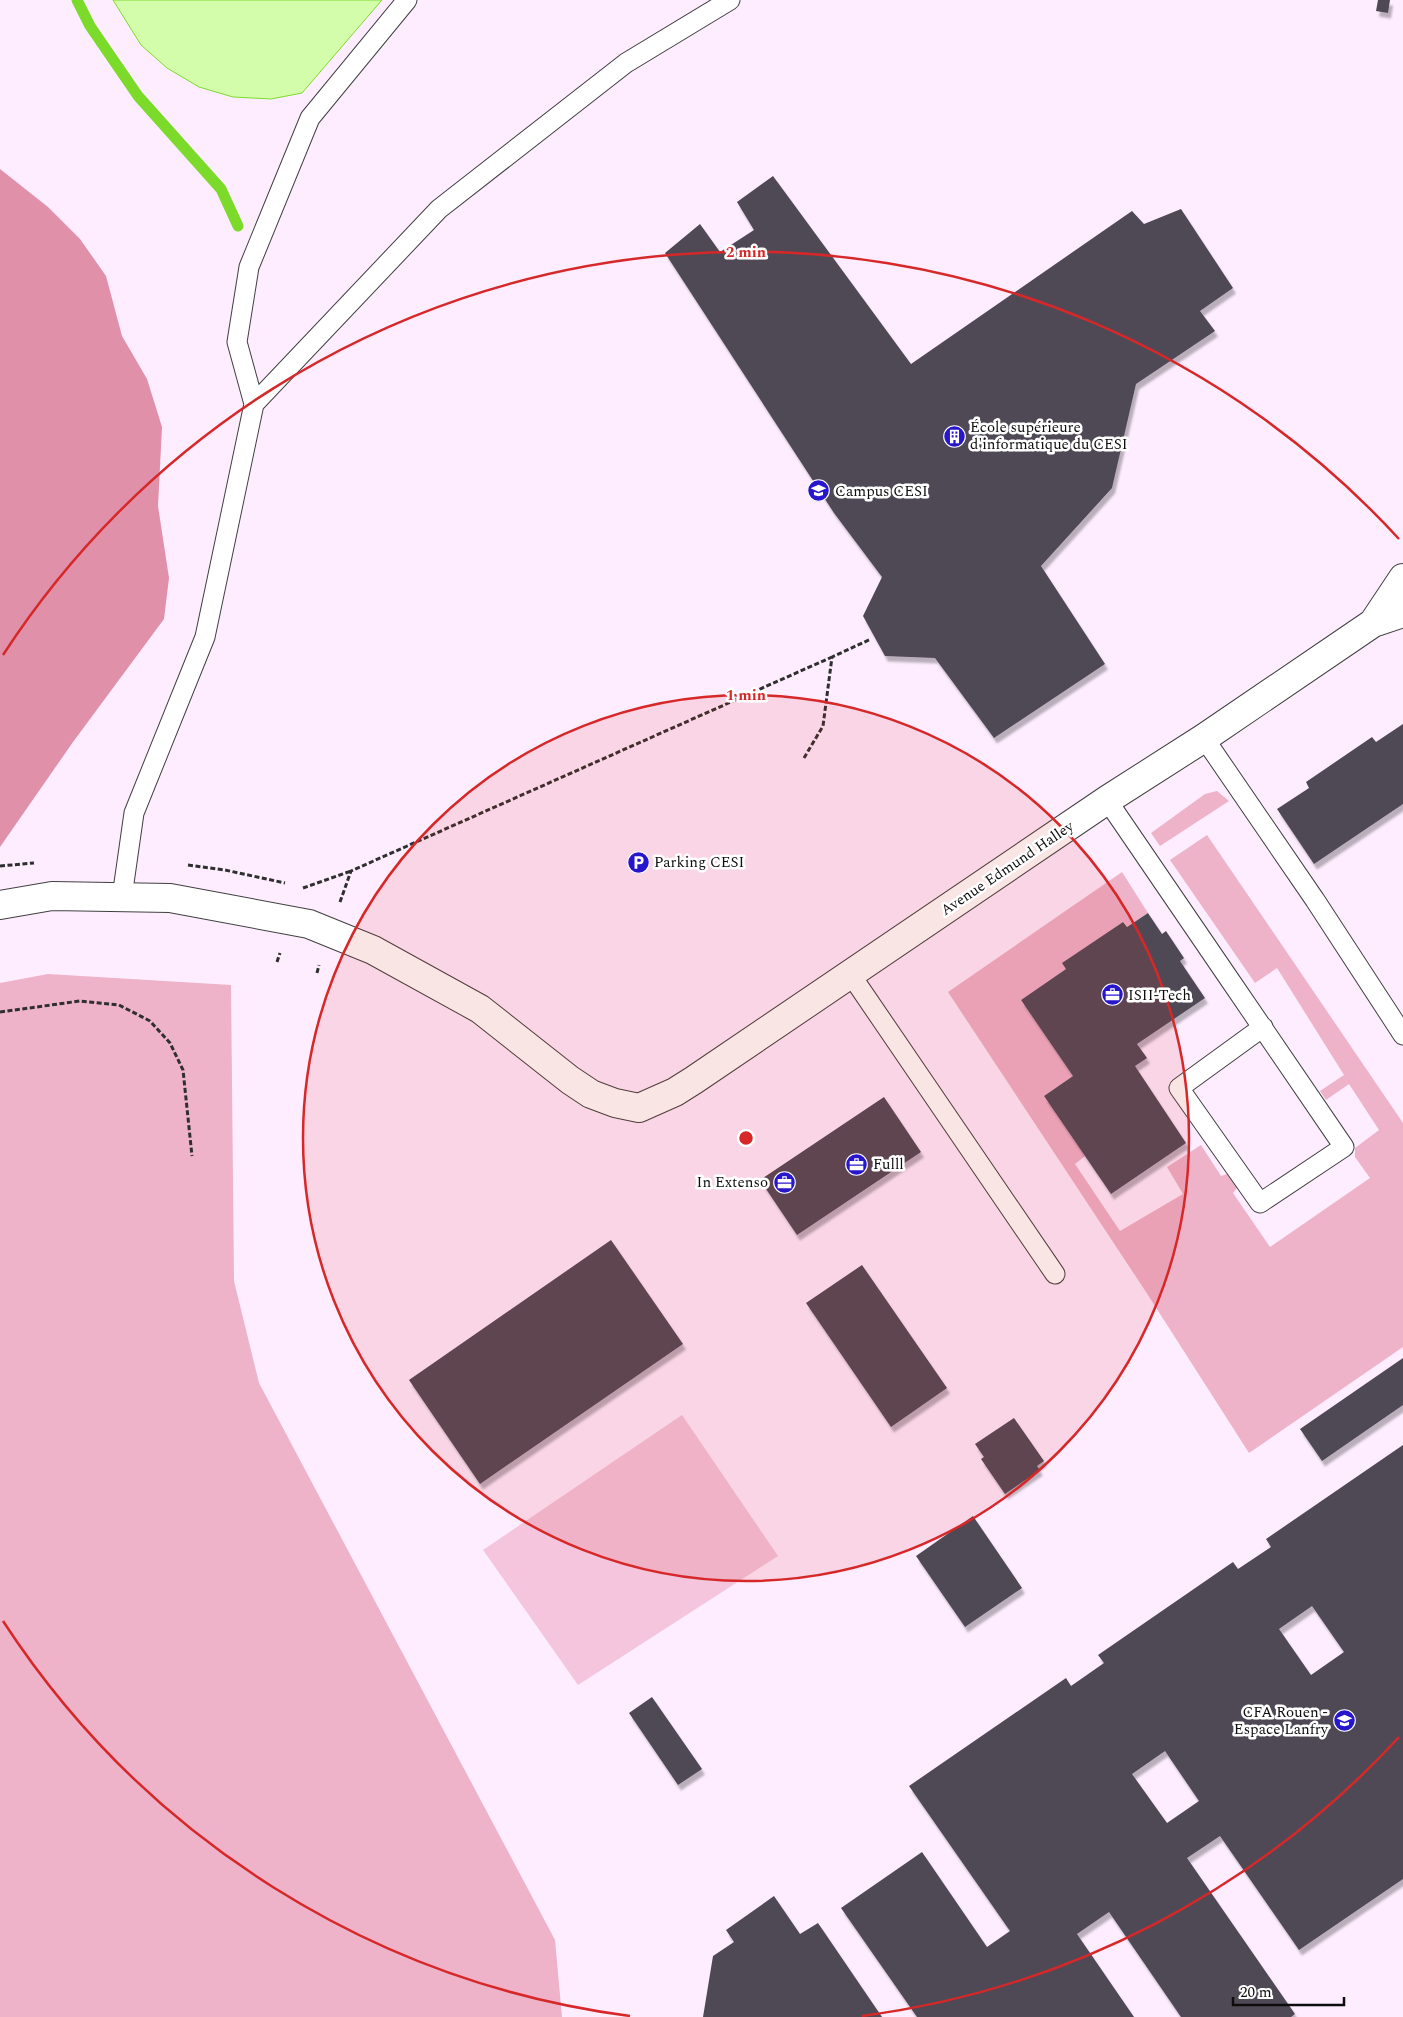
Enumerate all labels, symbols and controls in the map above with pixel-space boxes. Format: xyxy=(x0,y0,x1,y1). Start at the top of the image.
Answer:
text: 2 min xyxy=(726,241,766,264)
place label: École supérieure d'informatique du CESI xyxy=(970,416,1128,456)
building icon: École supérieure d'informatique du CESI xyxy=(942,424,966,448)
school or university icon: Campus CESI xyxy=(807,479,831,503)
place label: Campus CESI xyxy=(835,480,928,503)
text: 1 min xyxy=(726,684,766,707)
street label: Avenue Edmund Halley xyxy=(936,815,1079,922)
parking icon: Parking CESI xyxy=(626,850,650,874)
place label: Parking CESI xyxy=(654,851,744,874)
office icon: ISII-Tech xyxy=(1100,983,1124,1007)
place label: ISII-Tech xyxy=(1128,984,1191,1007)
centre of rings xyxy=(737,1129,755,1147)
office icon: Fulll xyxy=(845,1152,869,1176)
place label: Fulll xyxy=(873,1153,904,1176)
office icon: In Extenso xyxy=(772,1170,796,1194)
place label: In Extenso xyxy=(697,1171,768,1194)
place label: CFA Rouen - Espace Lanfry xyxy=(1234,1701,1329,1741)
school or university icon: CFA Rouen - Espace Lanfry xyxy=(1332,1709,1356,1733)
scale bar xyxy=(1233,1974,1344,2006)
text: 20 m xyxy=(1240,1981,1272,2004)

